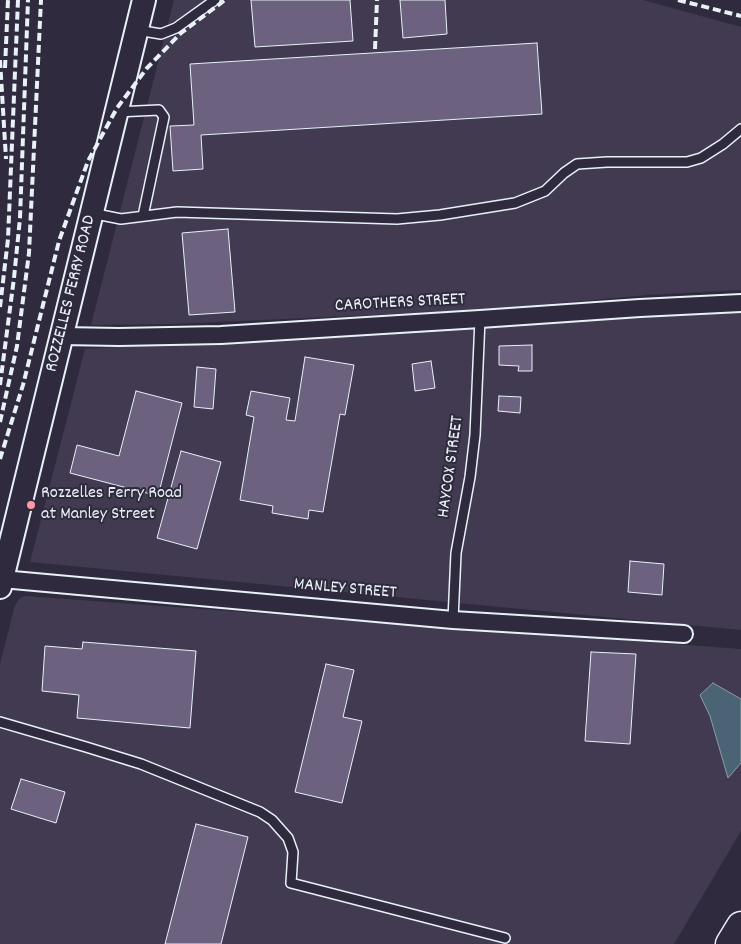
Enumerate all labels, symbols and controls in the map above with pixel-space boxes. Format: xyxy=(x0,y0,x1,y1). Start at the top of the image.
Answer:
street label: ROZZELLES FERRY ROAD xyxy=(42,213,102,375)
street label: CAROTHERS STREET xyxy=(334,290,466,318)
street label: HAYCOX STREET xyxy=(434,415,470,519)
place label: Rozzelles Ferry Road at Manley Street xyxy=(41,484,182,526)
marker: Rozzelles Ferry Road at Manley Street xyxy=(25,499,37,511)
street label: MANLEY STREET xyxy=(293,575,397,605)

